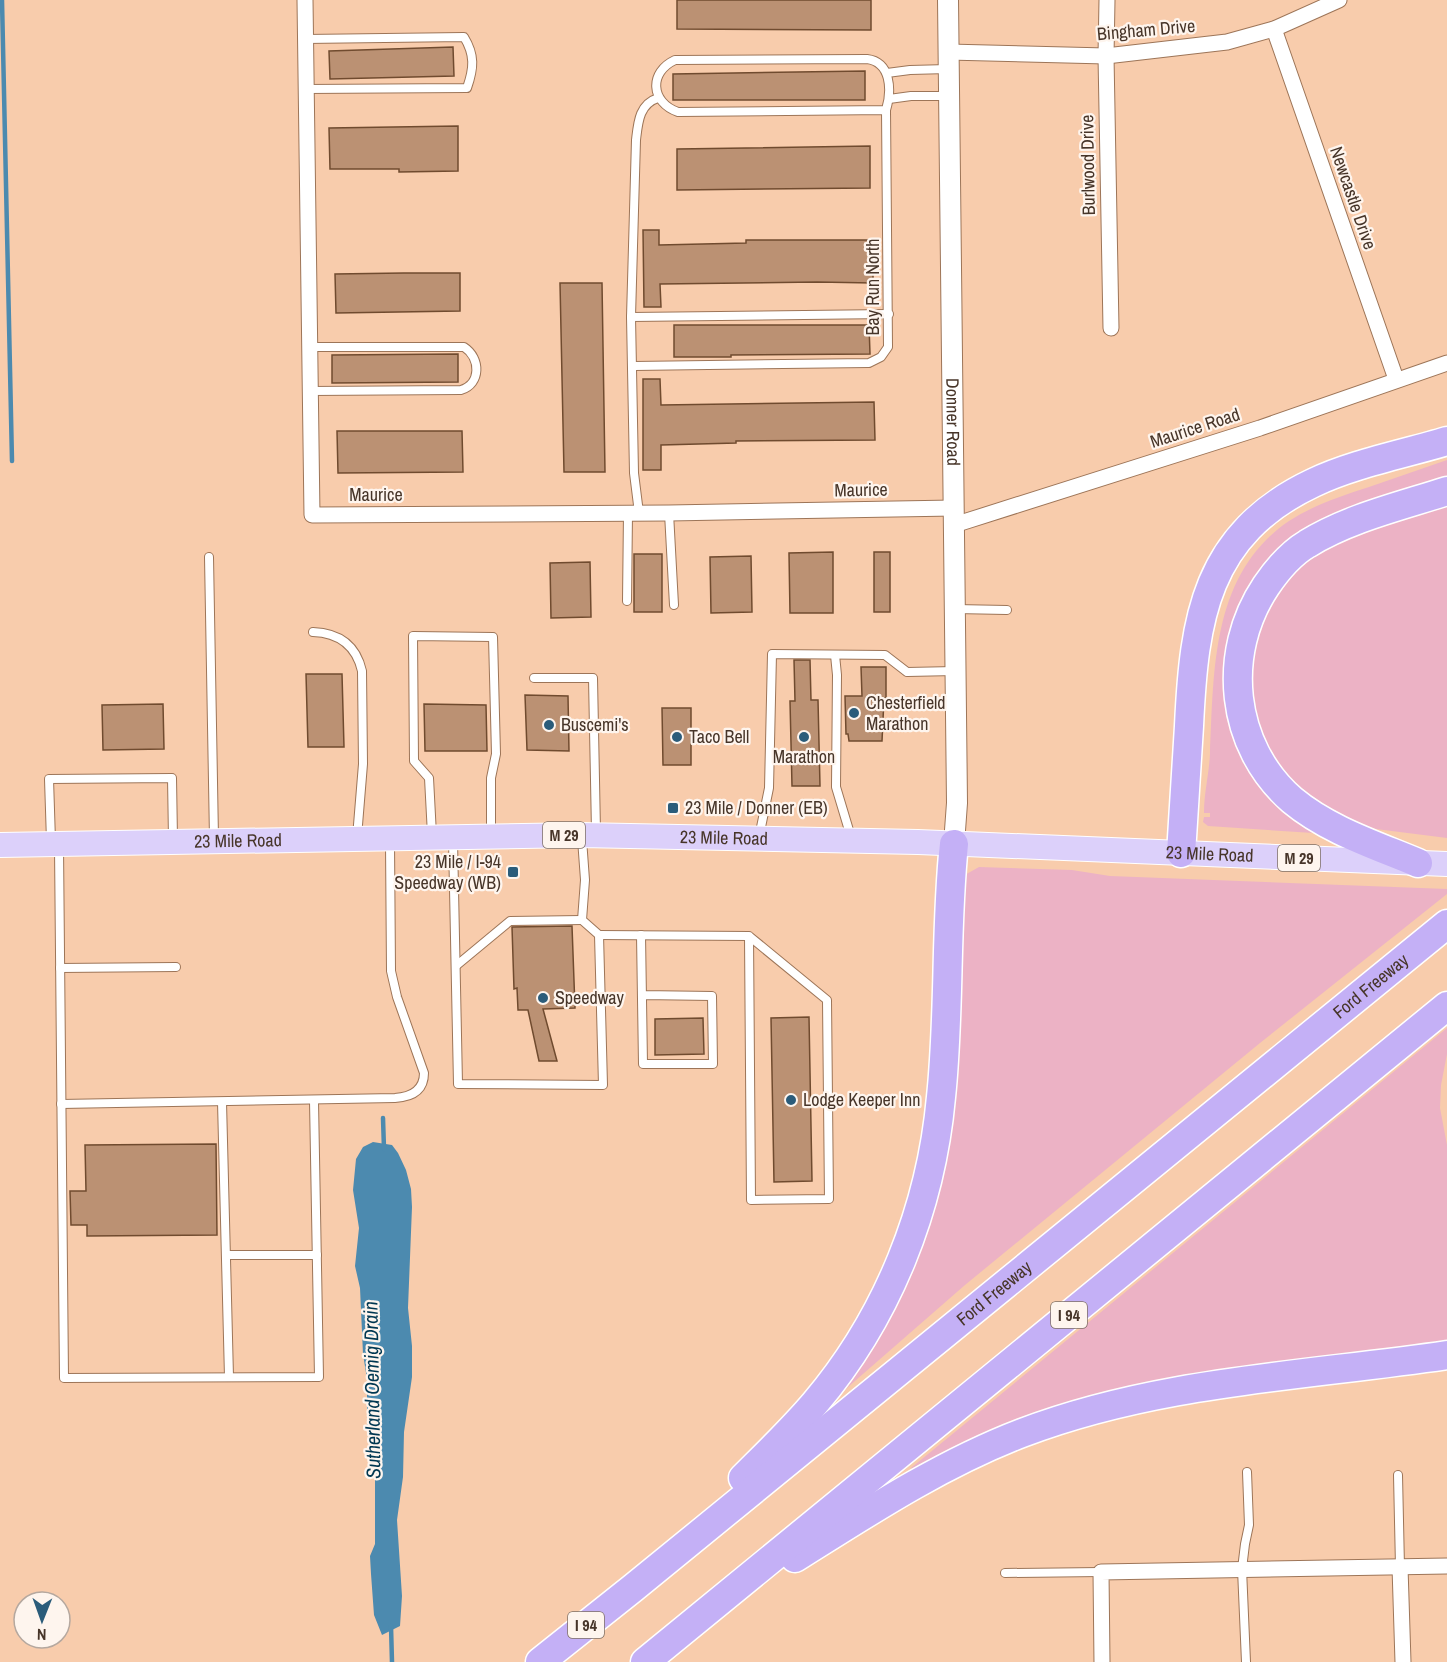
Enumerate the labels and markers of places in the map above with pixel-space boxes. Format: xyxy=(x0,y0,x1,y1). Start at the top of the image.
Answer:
place label: Chesterfield Marathon xyxy=(866,690,946,736)
marker: Chesterfield Marathon xyxy=(847,706,861,720)
place label: Buscemi's xyxy=(561,712,629,737)
marker: Buscemi's xyxy=(542,718,556,732)
place label: Taco Bell xyxy=(689,724,749,749)
marker: Taco Bell xyxy=(670,730,684,744)
marker: Marathon xyxy=(797,730,811,744)
place label: Marathon xyxy=(773,744,835,769)
place label: 23 Mile / Donner (EB) xyxy=(685,795,828,820)
marker: 23 Mile / Donner (EB) xyxy=(666,801,680,815)
place label: 23 Mile / I-94 Speedway (WB) xyxy=(394,849,501,895)
marker: 23 Mile / I-94 Speedway (WB) xyxy=(506,865,520,879)
place label: Speedway xyxy=(555,985,625,1010)
marker: Speedway xyxy=(536,991,550,1005)
place label: Lodge Keeper Inn xyxy=(803,1087,920,1112)
marker: Lodge Keeper Inn xyxy=(784,1093,798,1107)

